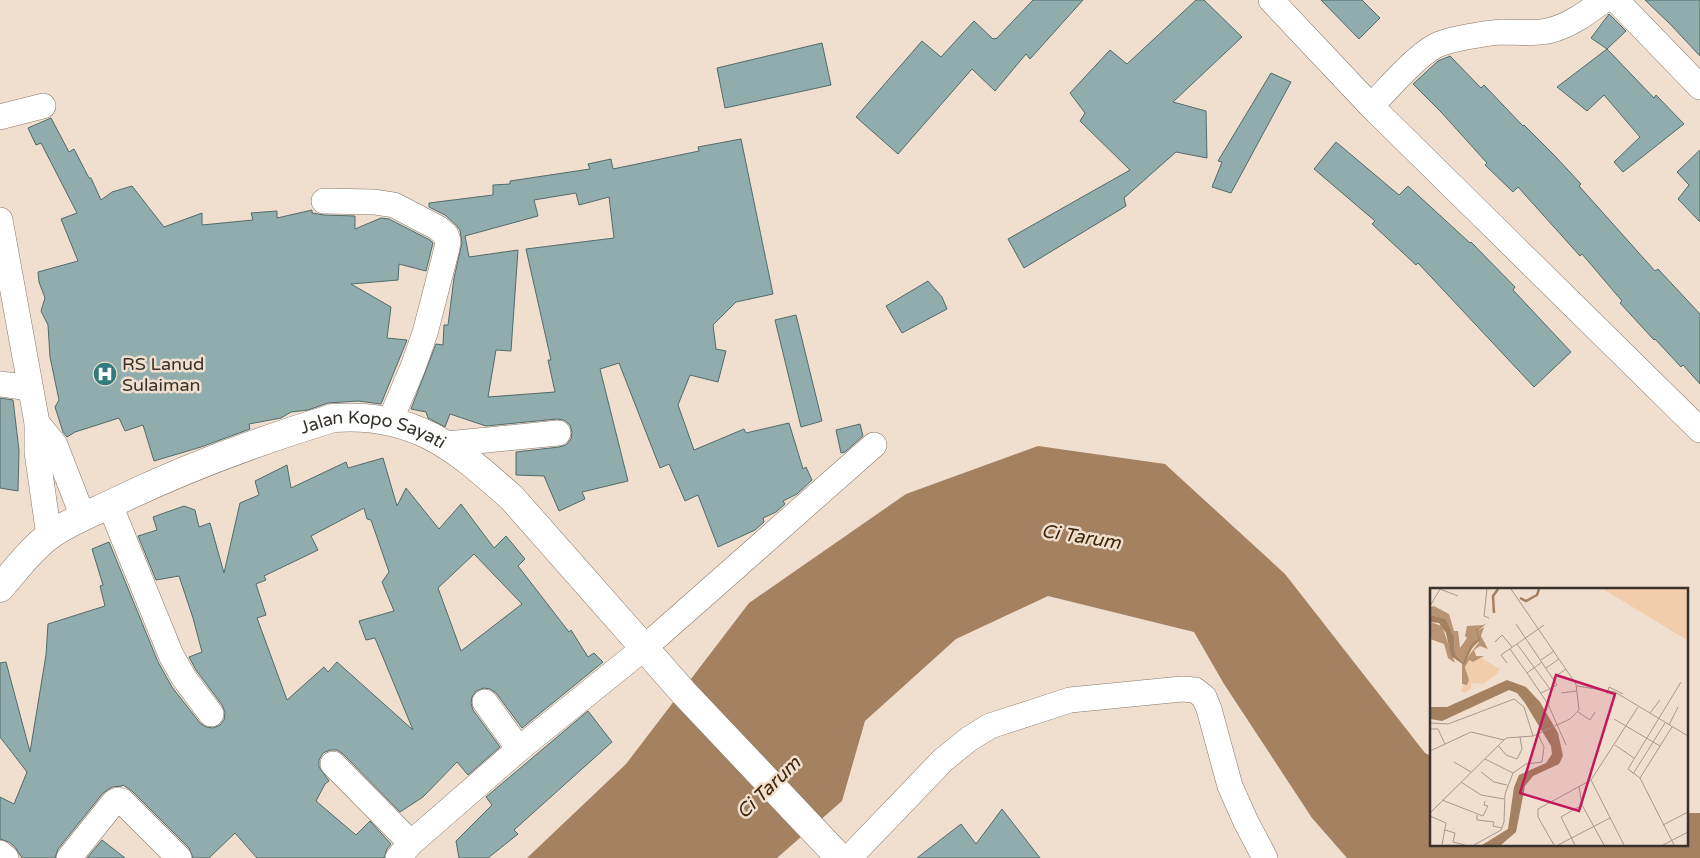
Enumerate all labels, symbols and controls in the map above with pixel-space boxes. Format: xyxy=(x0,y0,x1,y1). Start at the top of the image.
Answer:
place label: RS Lanud Sulaiman xyxy=(122,353,204,396)
hospital icon: RS Lanud Sulaiman xyxy=(92,361,118,387)
street label: Jalan Kopo Sayati xyxy=(297,406,450,453)
water label: Ci Tarum xyxy=(1040,520,1123,554)
inset map xyxy=(1430,588,1688,846)
water label: Ci Tarum xyxy=(732,752,805,823)

